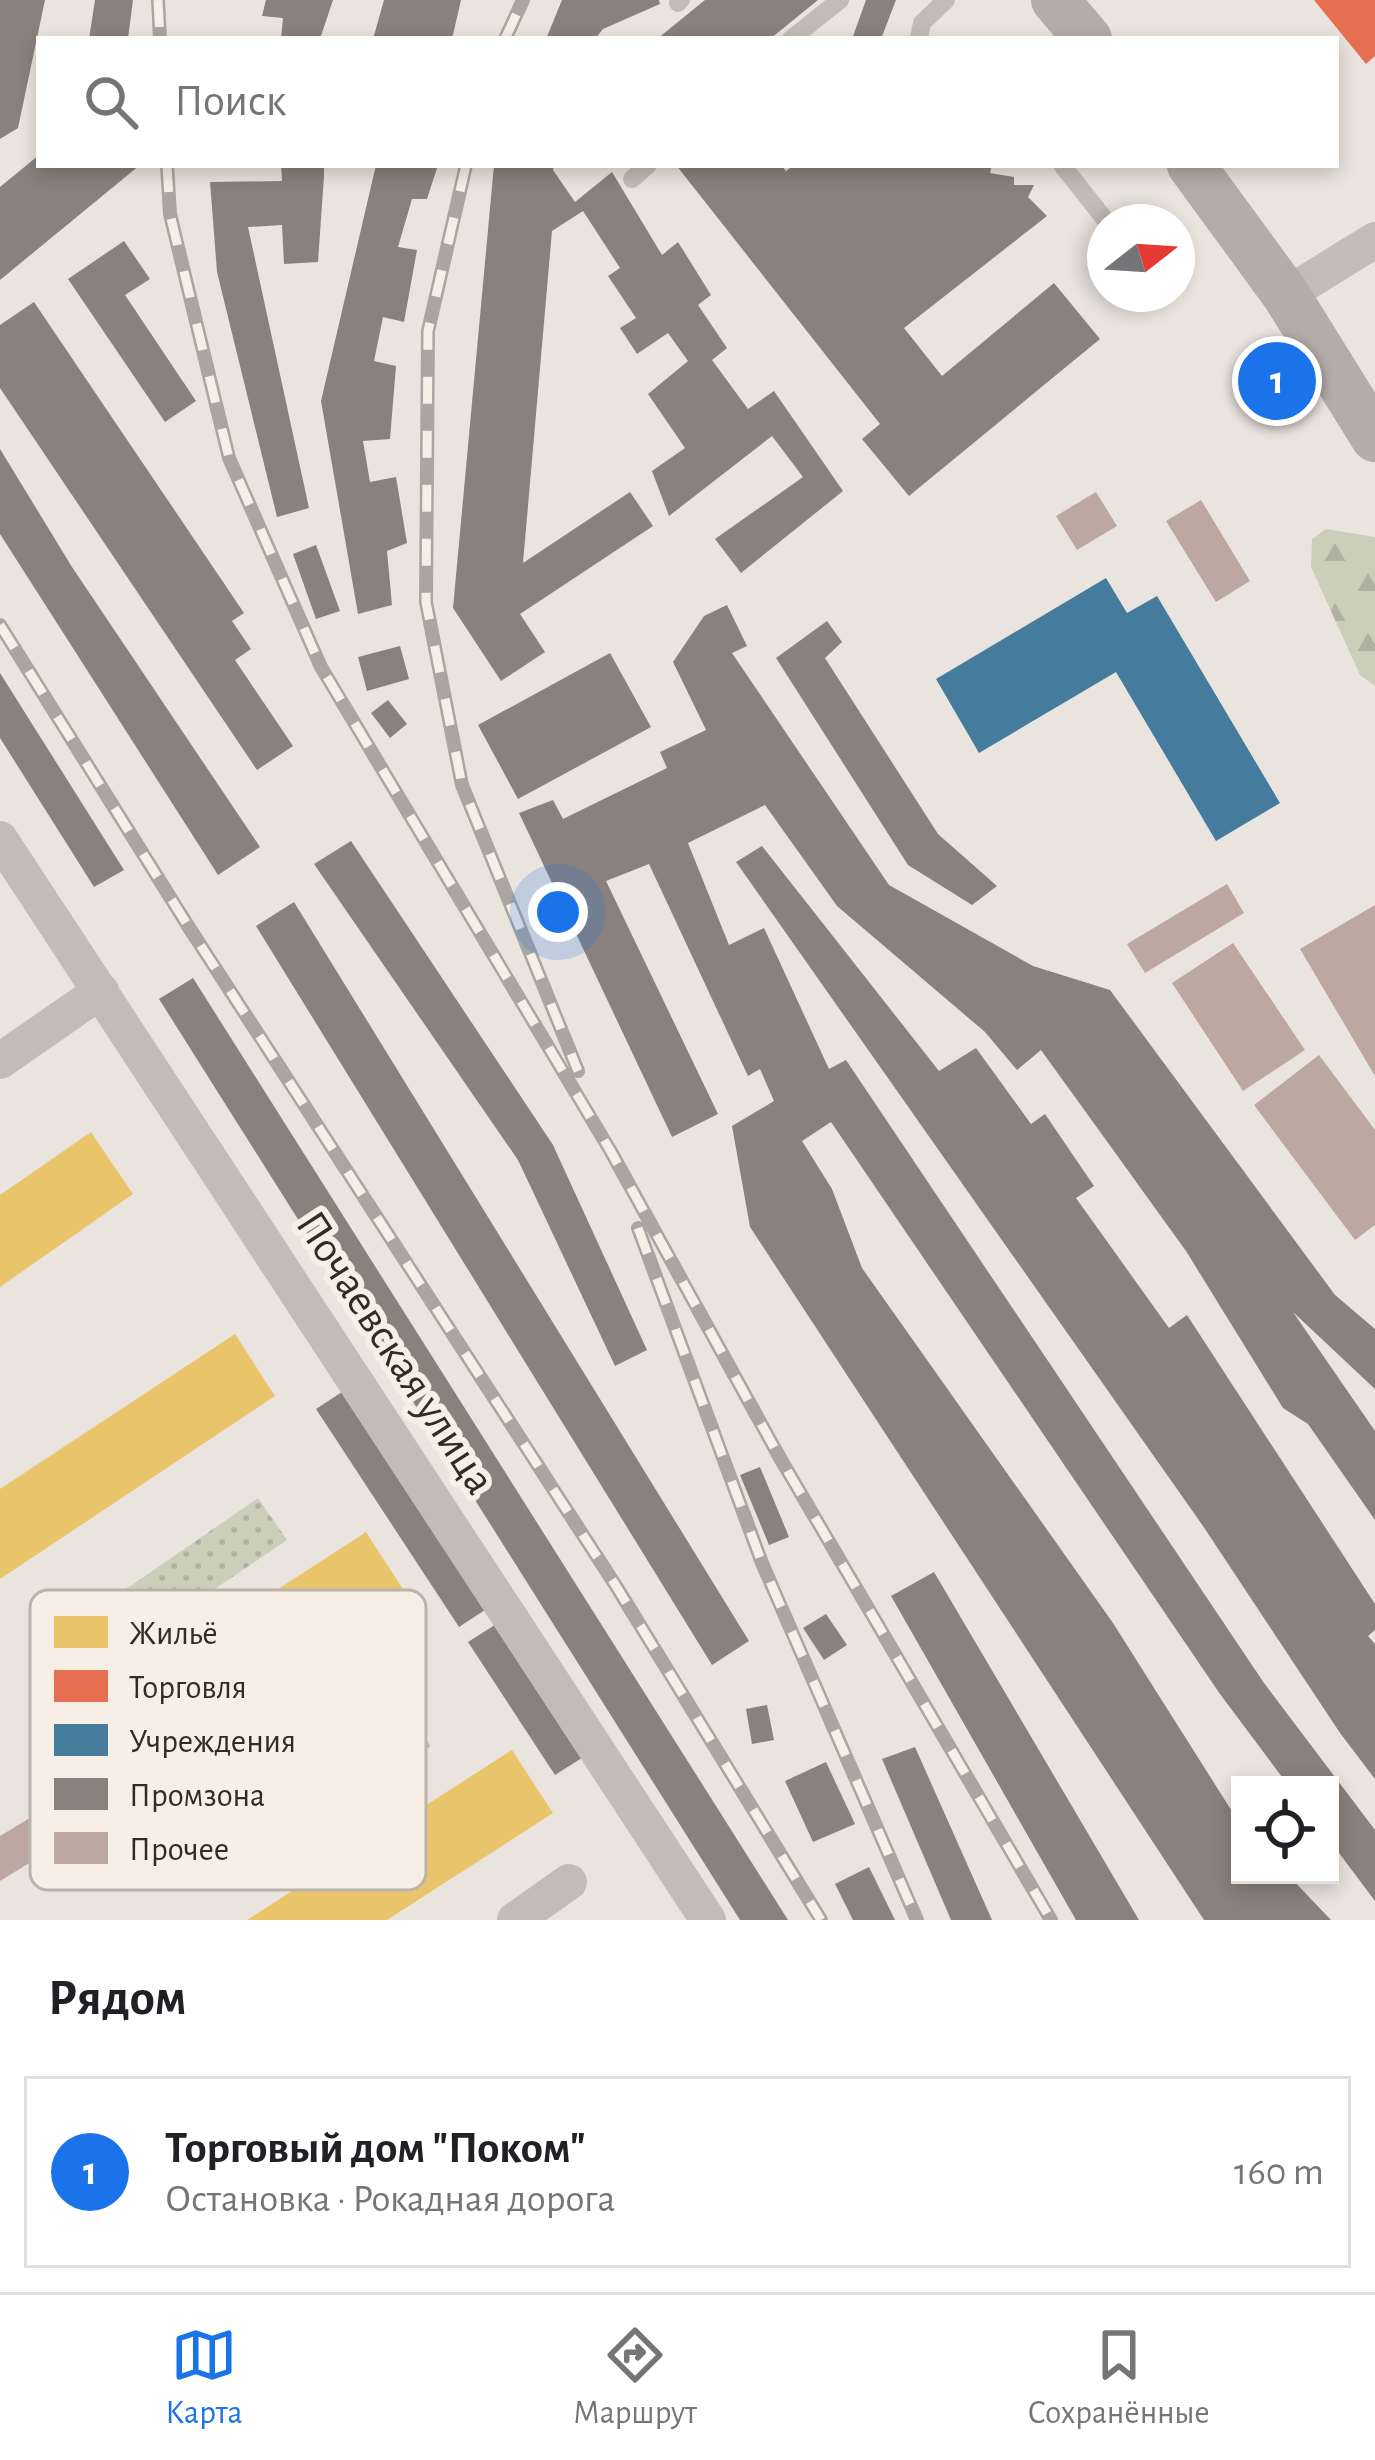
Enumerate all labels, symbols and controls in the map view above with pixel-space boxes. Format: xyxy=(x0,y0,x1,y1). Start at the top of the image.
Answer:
search box xyxy=(36,36,1339,168)
icon: search xyxy=(78,69,144,135)
text: Поиск xyxy=(174,79,286,124)
north arrow xyxy=(1087,204,1195,312)
pin: 1 xyxy=(1238,336,1316,426)
your location xyxy=(528,882,588,942)
street label: Почаевская улица xyxy=(287,1204,503,1502)
legend xyxy=(30,1590,426,1890)
text: Жильё xyxy=(129,1618,218,1651)
text: Торговля xyxy=(129,1672,247,1705)
text: Учреждения xyxy=(129,1726,296,1759)
map controls xyxy=(1231,1776,1339,1884)
button: locate xyxy=(1231,1776,1339,1884)
text: Промзона xyxy=(129,1780,265,1813)
text: Прочее xyxy=(129,1834,229,1867)
text: Рядом xyxy=(48,1973,187,2024)
text: Торговый дом "Поком" xyxy=(165,2126,586,2171)
text: 1 xyxy=(83,2153,97,2192)
text: 160 m xyxy=(1234,2153,1324,2192)
text: Остановка · Рокадная дорога xyxy=(165,2180,615,2219)
tab: Карта xyxy=(165,2322,243,2434)
tab: Маршрут xyxy=(573,2322,697,2434)
tab: Сохранённые xyxy=(1027,2322,1210,2434)

